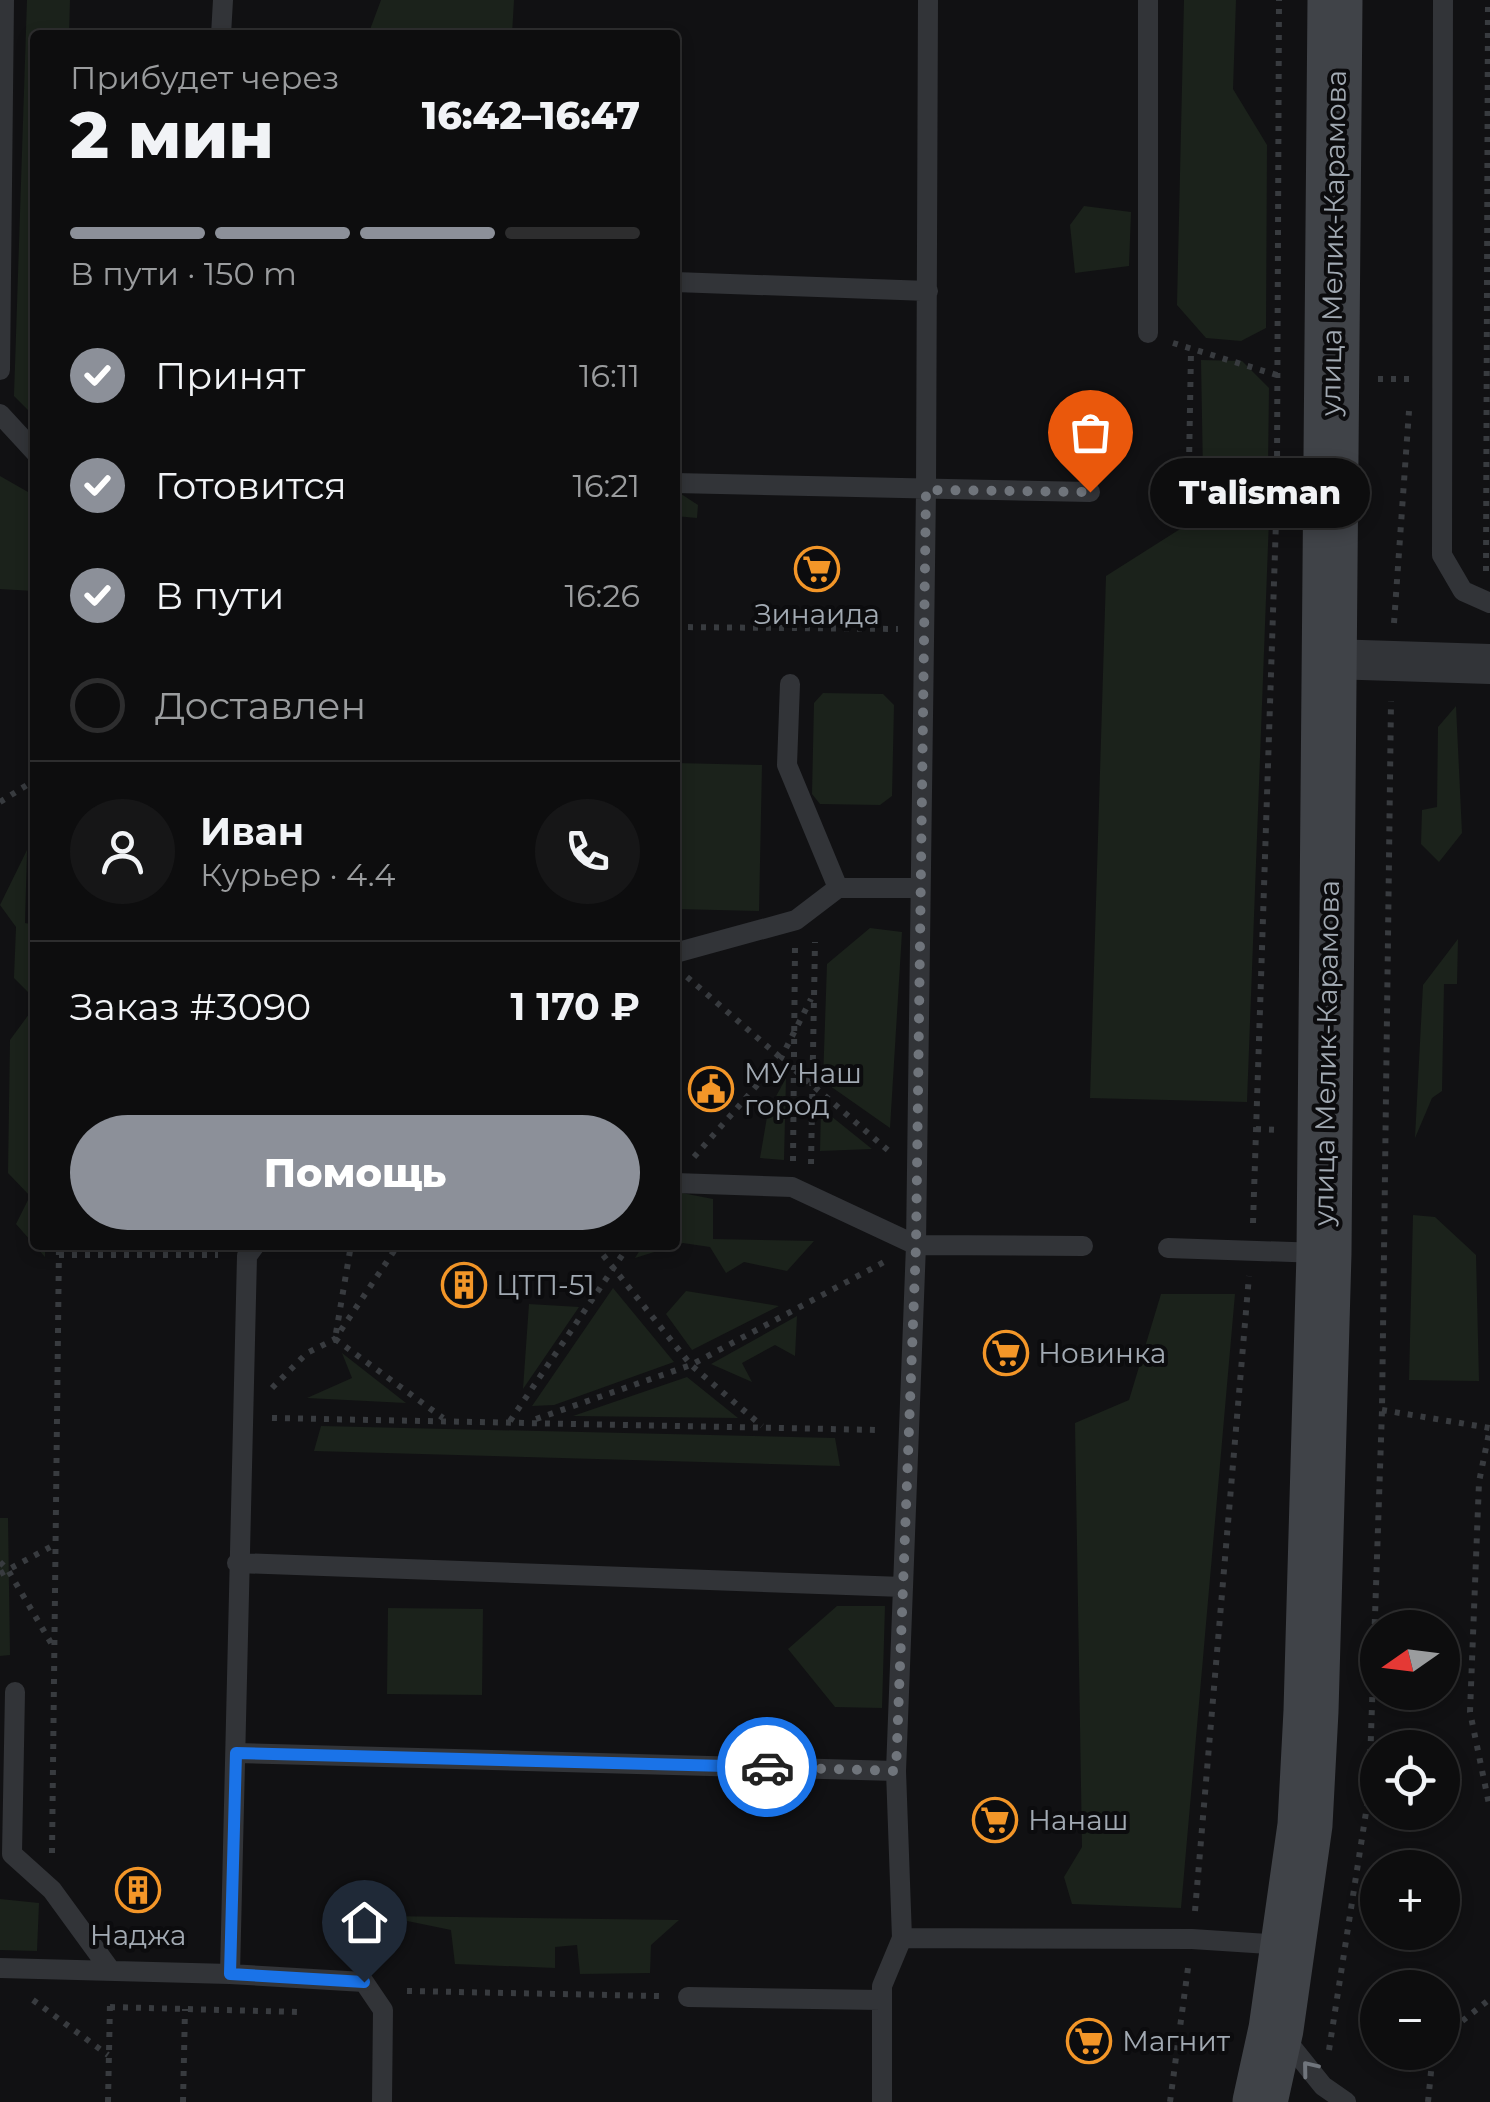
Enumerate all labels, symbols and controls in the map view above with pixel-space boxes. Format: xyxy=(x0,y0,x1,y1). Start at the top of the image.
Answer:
text: Прибудет через xyxy=(70,58,339,97)
street label: улица Мелик-Карамова xyxy=(1313,70,1353,417)
text: 16:42–16:47 xyxy=(422,92,640,139)
text: 2 мин xyxy=(70,95,274,174)
text: В пути · 150 m xyxy=(70,254,297,293)
icon: check xyxy=(70,348,125,403)
text: Принят xyxy=(155,352,305,399)
text: 16:11 xyxy=(579,356,640,395)
pin xyxy=(1048,390,1133,493)
icon: bag xyxy=(1063,405,1118,460)
callout: T'alisman xyxy=(1150,457,1370,527)
icon: check xyxy=(70,458,125,513)
text: Готовится xyxy=(155,462,347,509)
text: 16:21 xyxy=(572,466,640,505)
text: T'alisman xyxy=(1179,473,1341,512)
supermarket icon: Зинаида xyxy=(794,546,840,592)
icon: check xyxy=(70,568,125,623)
text: В пути xyxy=(155,572,284,619)
text: 16:26 xyxy=(565,576,640,615)
place label: Зинаида xyxy=(754,597,880,631)
text: Доставлен xyxy=(155,682,366,729)
button: person xyxy=(70,799,175,904)
button: phone xyxy=(535,799,640,904)
text: Иван xyxy=(200,808,304,855)
text: Курьер · 4.4 xyxy=(200,855,395,894)
street label: улица Мелик-Карамова xyxy=(1306,880,1346,1227)
text: Заказ #3090 xyxy=(70,983,311,1030)
text: 1 170 ₽ xyxy=(511,983,640,1030)
place label: МУ Наш город xyxy=(744,1056,862,1122)
public building icon: МУ Наш город xyxy=(688,1066,734,1112)
button: Помощь xyxy=(70,1115,640,1230)
building icon: ЦТП-51 xyxy=(441,1262,487,1308)
place label: ЦТП-51 xyxy=(496,1268,595,1302)
supermarket icon: Новинка xyxy=(983,1330,1029,1376)
place label: Новинка xyxy=(1038,1336,1166,1370)
north arrow xyxy=(1360,1610,1460,1710)
map controls xyxy=(1360,1610,1460,2070)
courier xyxy=(717,1717,817,1817)
button: locate xyxy=(1360,1730,1460,1830)
icon: car xyxy=(740,1740,795,1795)
supermarket icon: Нанаш xyxy=(972,1797,1018,1843)
place label: Нанаш xyxy=(1028,1803,1129,1837)
button: + xyxy=(1360,1850,1460,1950)
building icon: Наджа xyxy=(115,1867,161,1913)
pin xyxy=(322,1880,407,1983)
icon: home xyxy=(337,1895,392,1950)
place label: Наджа xyxy=(90,1918,186,1952)
button: − xyxy=(1360,1970,1460,2070)
supermarket icon: Магнит xyxy=(1066,2018,1112,2064)
place label: Магнит xyxy=(1122,2024,1231,2058)
one-way arrow xyxy=(1303,2062,1321,2080)

